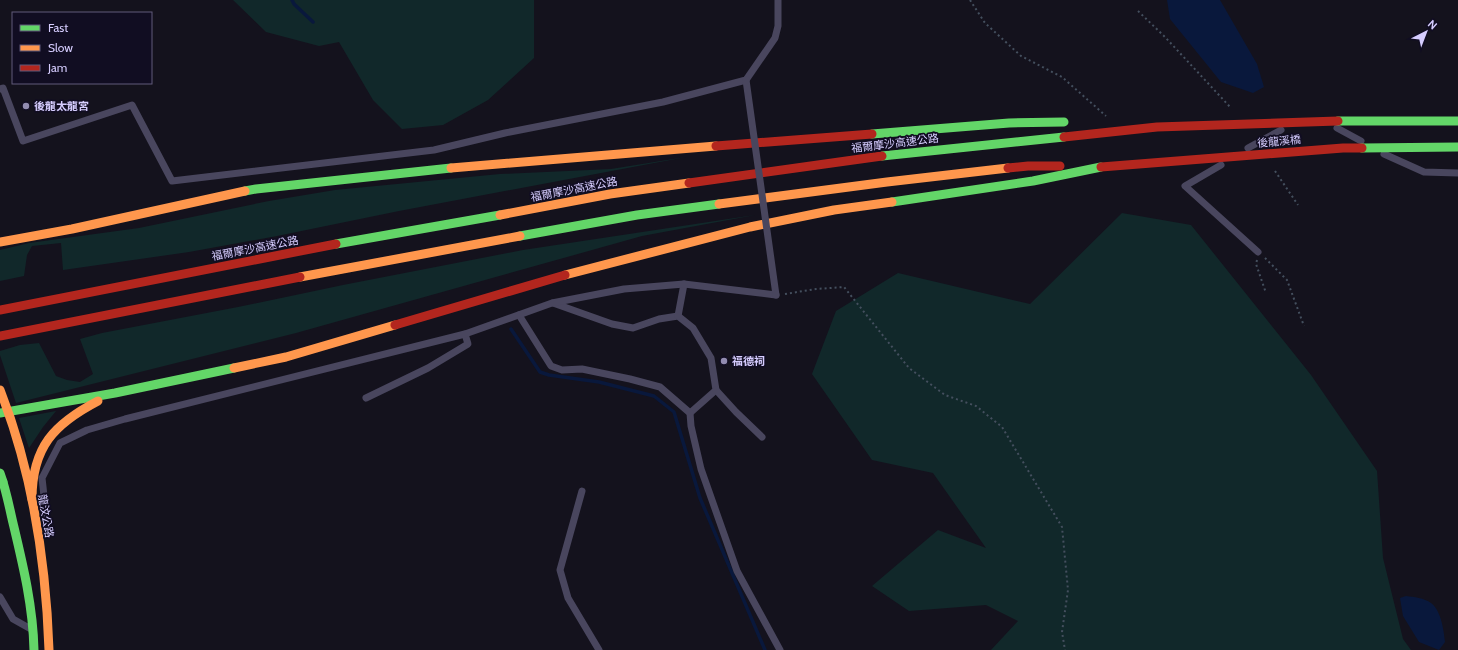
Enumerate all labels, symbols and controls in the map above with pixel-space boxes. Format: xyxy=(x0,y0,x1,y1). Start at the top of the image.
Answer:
legend xyxy=(12,12,152,84)
north arrow xyxy=(1406,12,1446,52)
text: N xyxy=(1425,17,1440,32)
text: Fast xyxy=(48,20,68,35)
text: Slow xyxy=(48,40,73,55)
text: Jam xyxy=(47,60,67,75)
place label: 後龍太龍宮 xyxy=(34,99,89,113)
marker: 後龍太龍宮 xyxy=(21,101,31,111)
street label: 福爾摩沙高速公路 xyxy=(850,131,940,155)
street label: 後龍溪橋 xyxy=(1256,132,1302,150)
street label: 福爾摩沙高速公路 xyxy=(529,174,619,204)
street label: 福爾摩沙高速公路 xyxy=(210,233,300,263)
place label: 福德祠 xyxy=(732,354,765,368)
marker: 福德祠 xyxy=(719,356,729,366)
street label: 龍汶公路 xyxy=(35,493,57,539)

